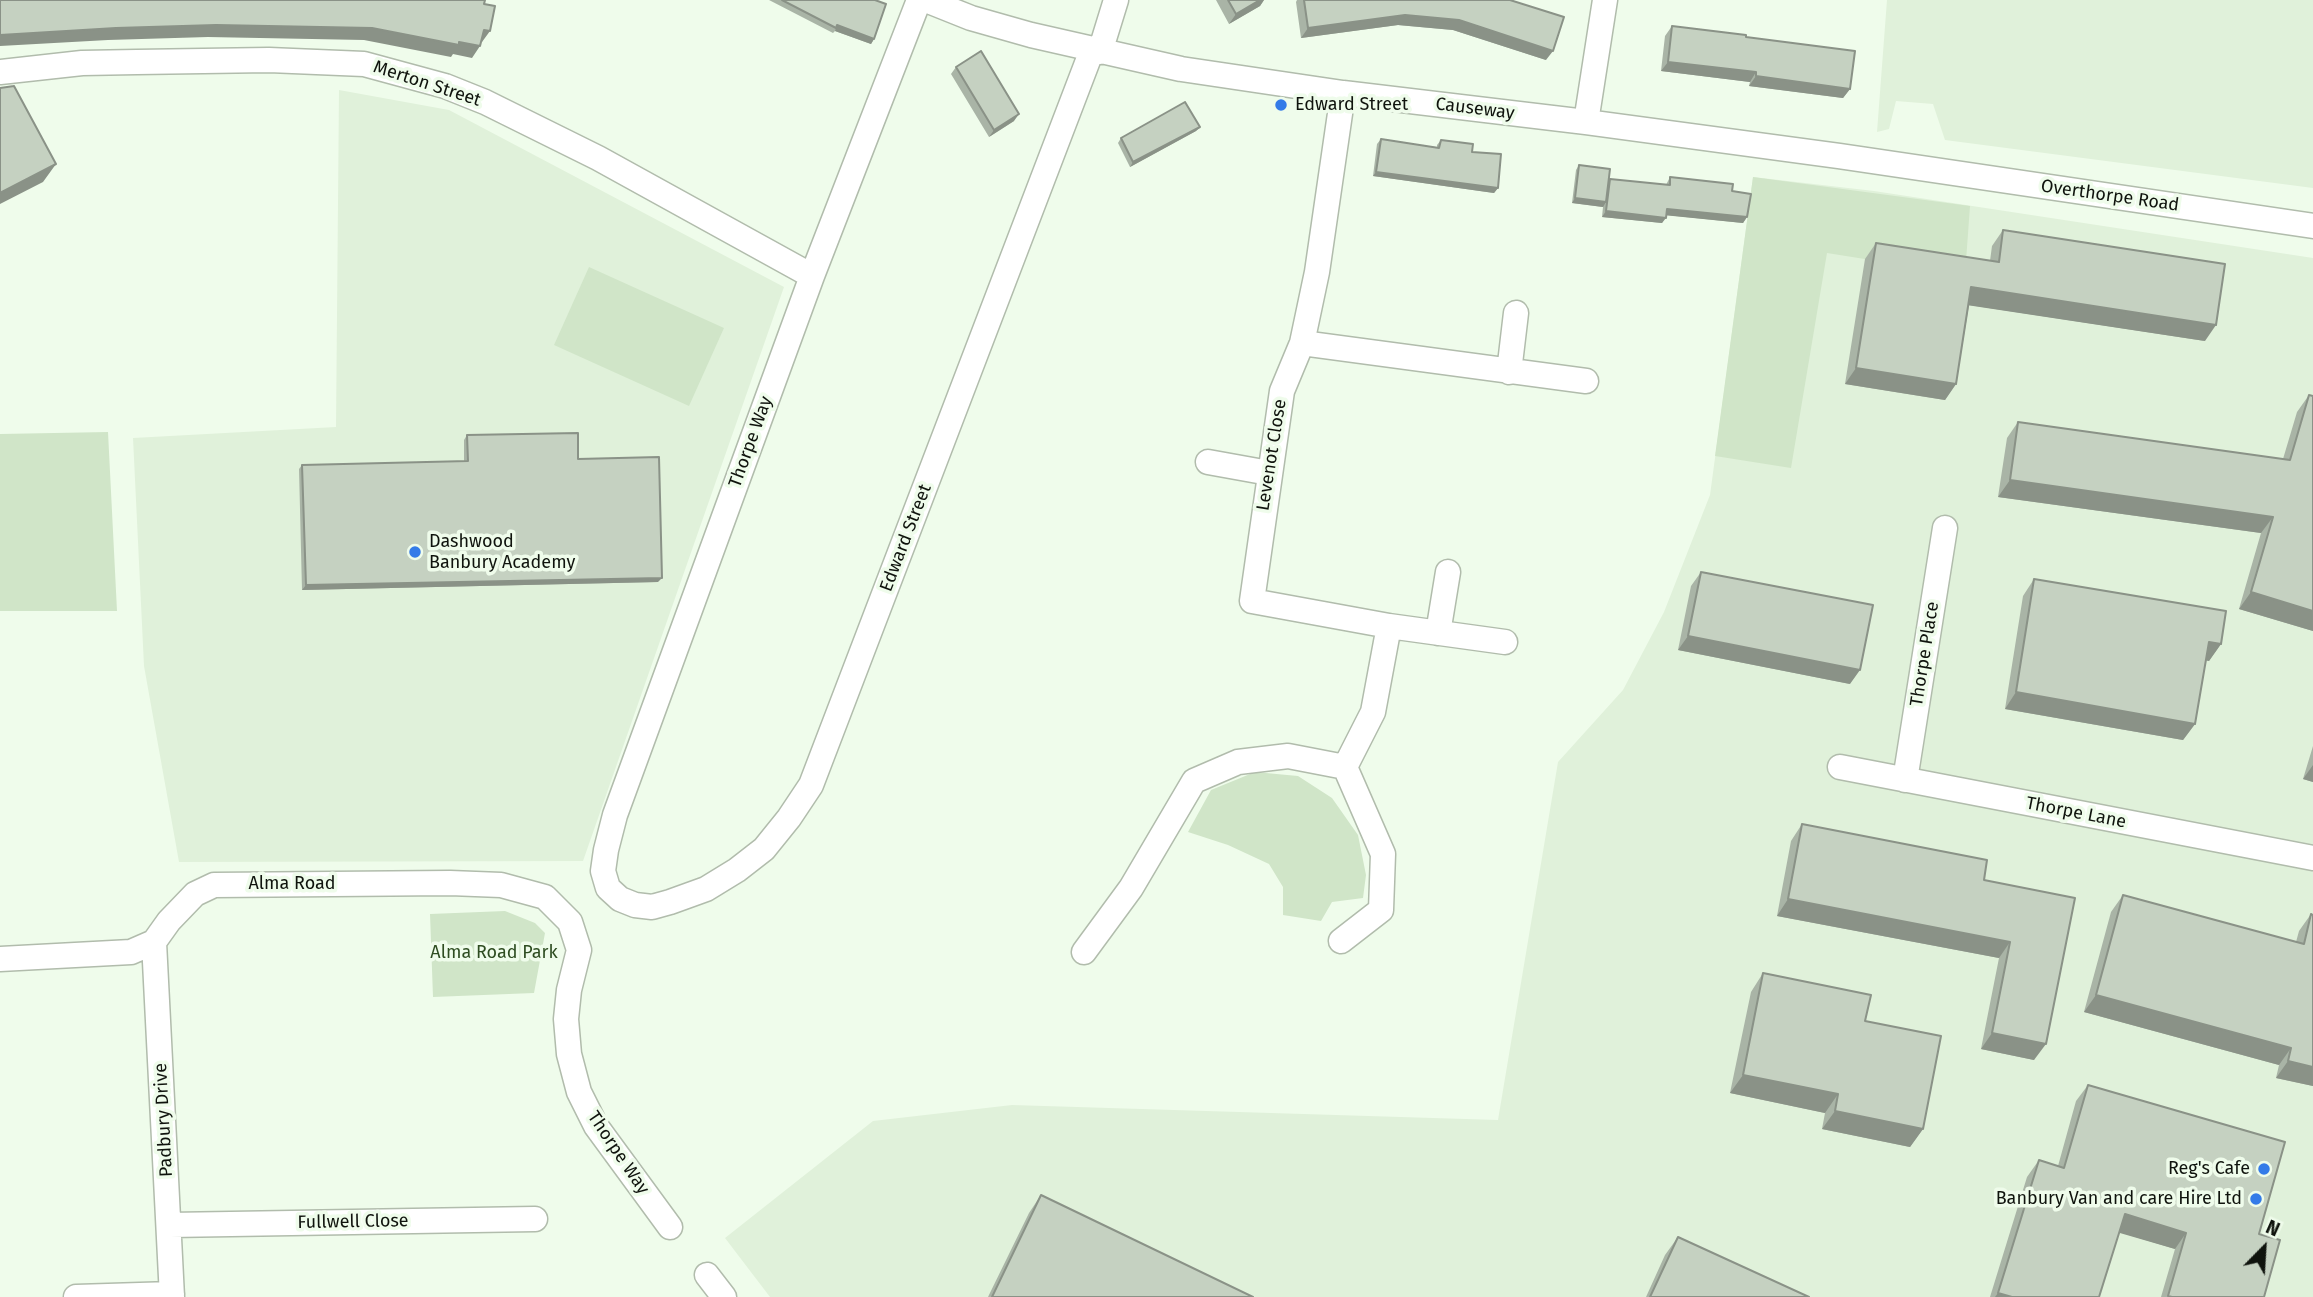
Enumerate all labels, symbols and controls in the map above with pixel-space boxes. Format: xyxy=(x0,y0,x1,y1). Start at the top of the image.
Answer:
street label: Merton Street xyxy=(371,56,483,112)
street label: Causeway xyxy=(1434,93,1516,125)
place label: Edward Street xyxy=(1295,94,1408,116)
marker: Edward Street xyxy=(1273,97,1289,113)
street label: Overthorpe Road xyxy=(2040,176,2180,216)
street label: Thorpe Way xyxy=(725,394,777,490)
street label: Levenot Close xyxy=(1252,398,1292,512)
street label: Edward Street xyxy=(876,481,936,595)
place label: Dashwood Banbury Academy xyxy=(429,531,575,574)
marker: Dashwood Banbury Academy xyxy=(407,544,423,560)
street label: Thorpe Place xyxy=(1906,600,1944,708)
street label: Thorpe Lane xyxy=(2024,793,2128,833)
street label: Alma Road xyxy=(248,873,336,895)
park label: Alma Road Park xyxy=(430,942,558,964)
street label: Padbury Drive xyxy=(150,1063,178,1177)
street label: Thorpe Way xyxy=(582,1107,654,1199)
place label: Reg's Cafe xyxy=(2168,1158,2250,1180)
marker: Reg's Cafe xyxy=(2256,1161,2272,1177)
place label: Banbury Van and care Hire Ltd xyxy=(1996,1188,2242,1210)
marker: Banbury Van and care Hire Ltd xyxy=(2248,1191,2264,1207)
street label: Fullwell Close xyxy=(297,1210,409,1234)
north arrow xyxy=(2229,1213,2299,1283)
text: N xyxy=(2262,1215,2283,1241)

